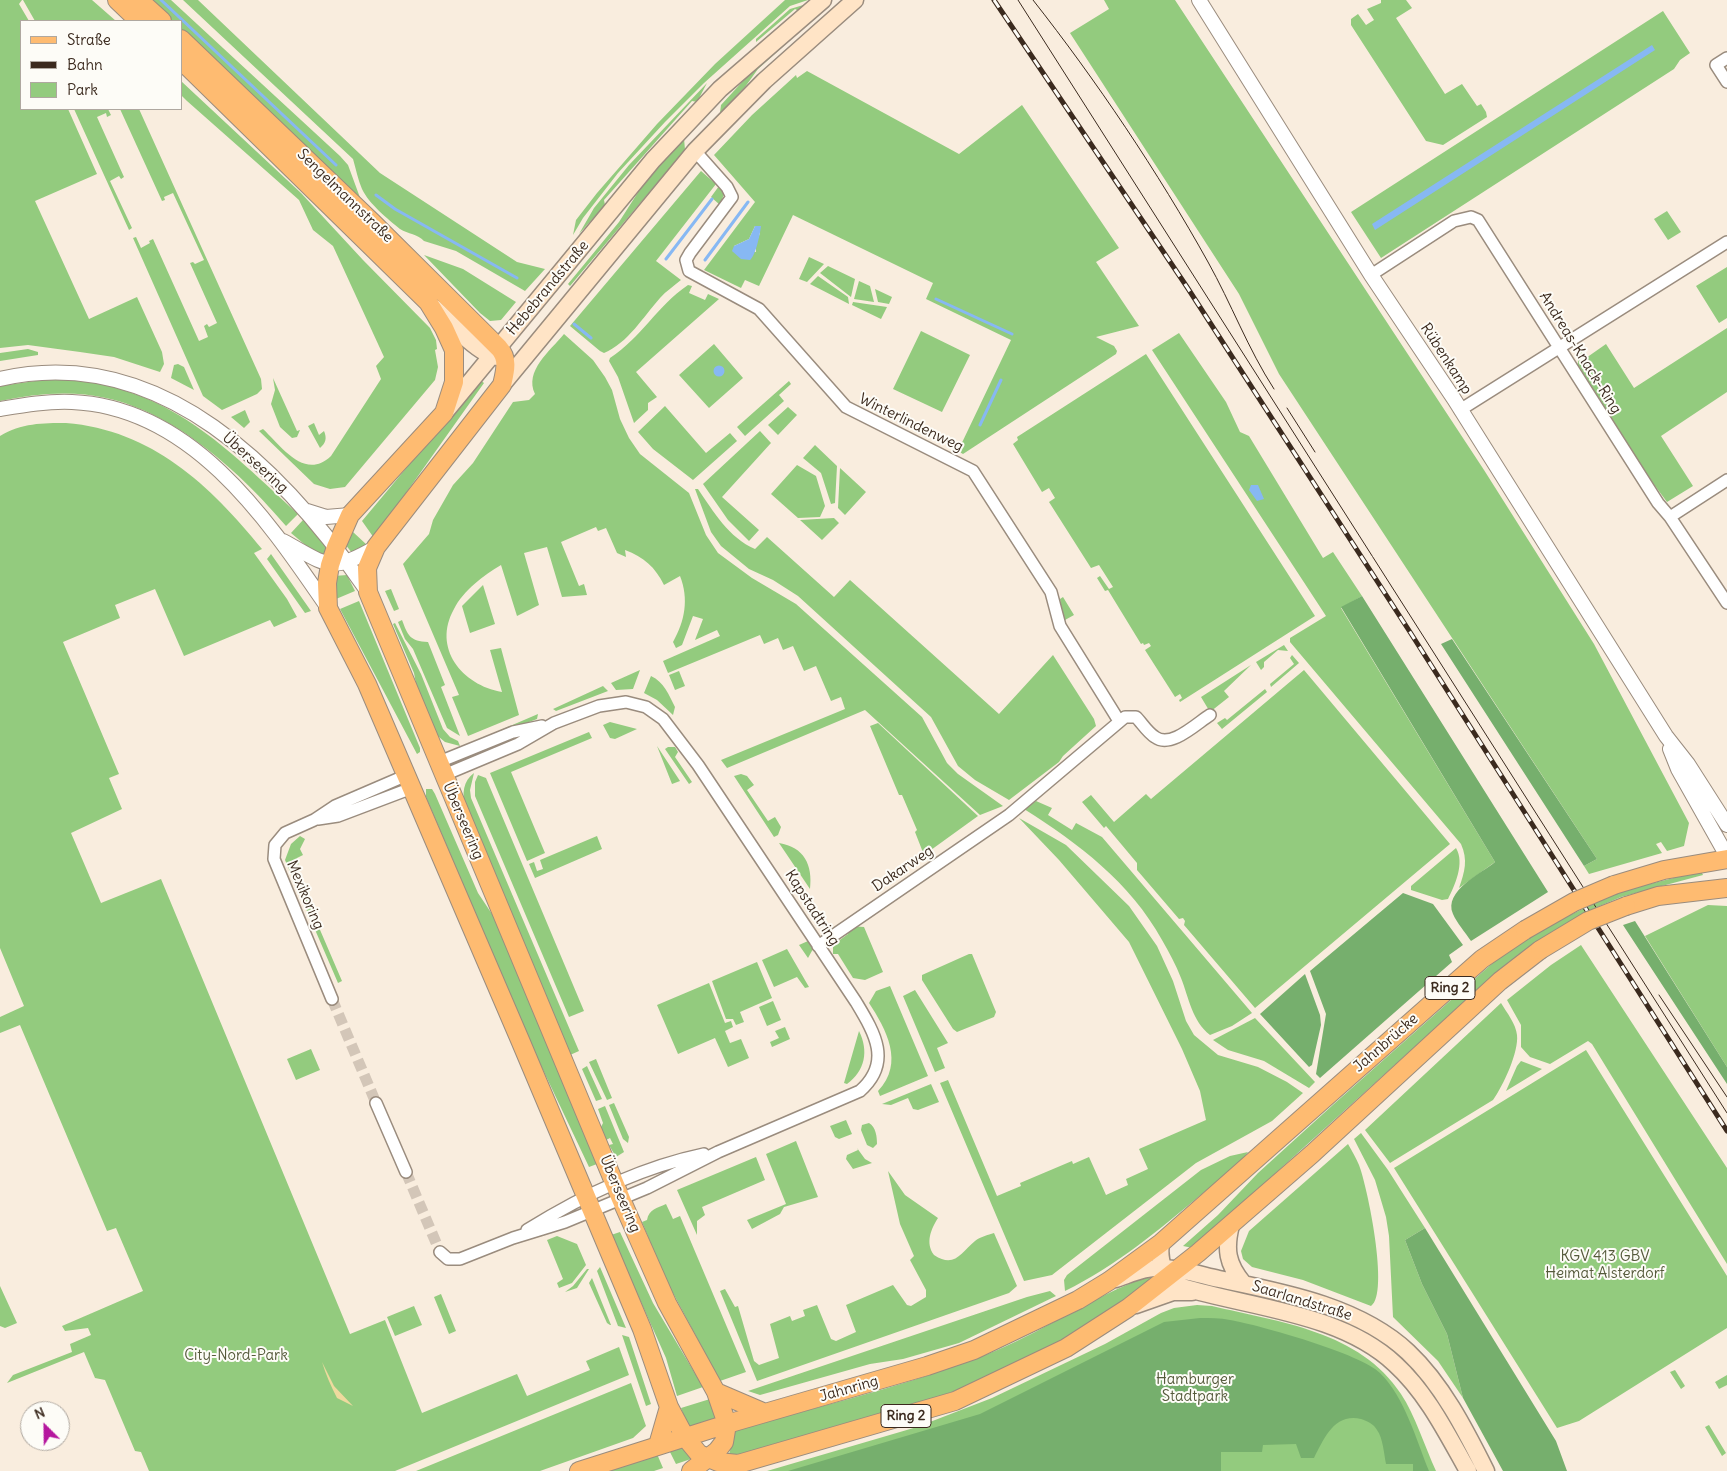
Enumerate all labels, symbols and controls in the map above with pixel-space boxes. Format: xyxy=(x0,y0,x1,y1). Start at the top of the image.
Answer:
legend xyxy=(20,20,182,110)
text: Straße xyxy=(67,30,111,49)
text: Bahn xyxy=(67,55,103,74)
text: Park xyxy=(67,80,98,99)
street label: Sengelmannstraße xyxy=(293,146,397,246)
street label: Hebebrandstraße xyxy=(503,237,593,339)
street label: Andreas-Knack-Ring xyxy=(1535,289,1625,417)
street label: Rübenkamp xyxy=(1416,320,1476,398)
street label: Winterlindenweg xyxy=(856,390,966,456)
street label: Überseering xyxy=(218,429,292,497)
street label: Überseering xyxy=(439,780,487,862)
street label: Dakarweg xyxy=(869,842,937,896)
street label: Mexikoring xyxy=(282,858,328,932)
street label: Kapstadtring xyxy=(781,867,843,949)
road number: Ring 2 xyxy=(1425,976,1475,1000)
street label: Jahnbrücke xyxy=(1350,1010,1422,1076)
street label: Überseering xyxy=(596,1153,644,1235)
park label: KGV 413 GBV Heimat Alsterdorf xyxy=(1545,1248,1665,1283)
street label: Saarlandstraße xyxy=(1250,1277,1354,1325)
park label: City-Nord-Park xyxy=(184,1347,288,1365)
park label: Hamburger Stadtpark xyxy=(1156,1371,1234,1406)
street label: Jahnring xyxy=(818,1372,880,1406)
north arrow xyxy=(20,1401,70,1451)
text: N xyxy=(32,1403,48,1423)
road number: Ring 2 xyxy=(881,1404,931,1428)

